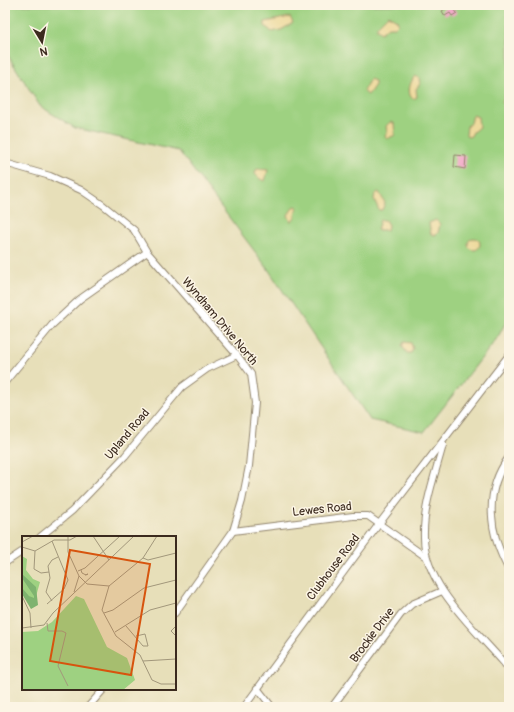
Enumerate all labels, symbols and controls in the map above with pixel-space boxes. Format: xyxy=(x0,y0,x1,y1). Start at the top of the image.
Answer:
north arrow xyxy=(22,22,62,62)
text: N xyxy=(38,44,48,59)
street label: Wyndham Drive North xyxy=(179,274,261,369)
street label: Upland Road xyxy=(102,406,153,463)
street label: Lewes Road xyxy=(292,499,353,520)
street label: Clubhouse Road xyxy=(304,531,363,603)
inset map xyxy=(22,536,176,690)
street label: Brockie Drive xyxy=(347,605,398,666)

